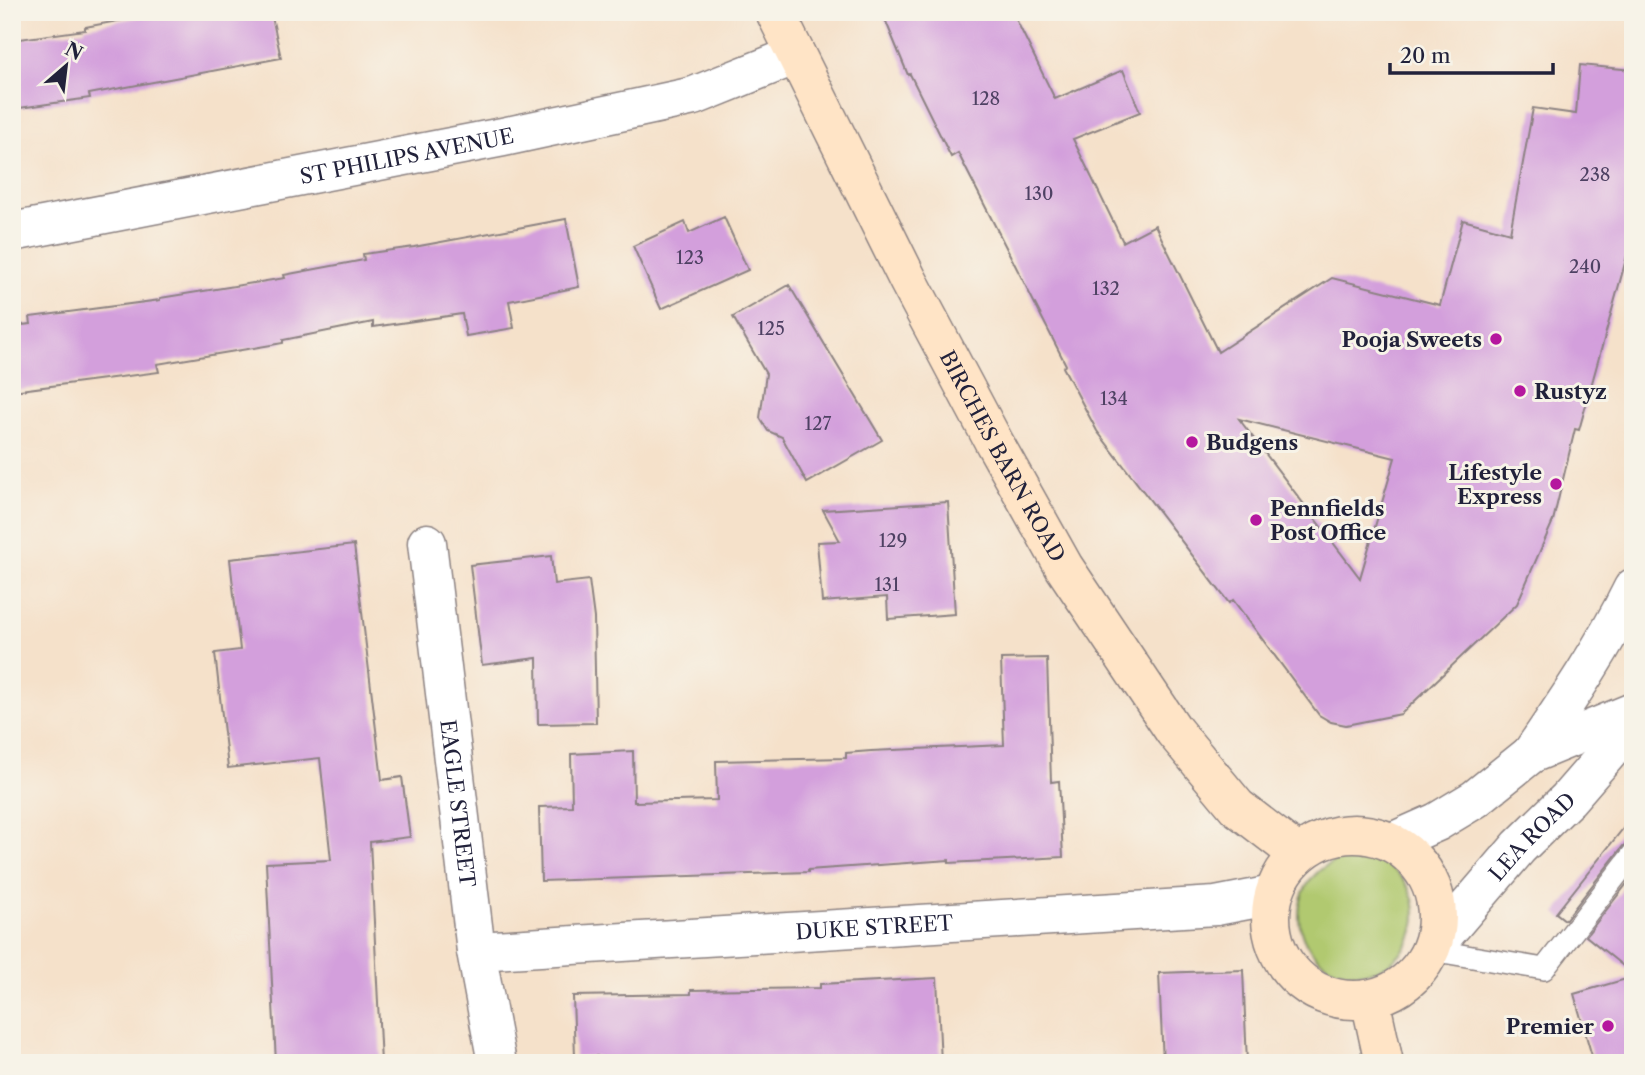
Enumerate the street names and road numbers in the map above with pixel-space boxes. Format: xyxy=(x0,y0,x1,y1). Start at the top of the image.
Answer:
street label: ST PHILIPS AVENUE xyxy=(298,123,516,189)
street label: BIRCHES BARN ROAD xyxy=(935,346,1071,566)
street label: EAGLE STREET xyxy=(436,718,481,889)
street label: LEA ROAD xyxy=(1483,787,1580,886)
street label: DUKE STREET xyxy=(795,909,954,944)

